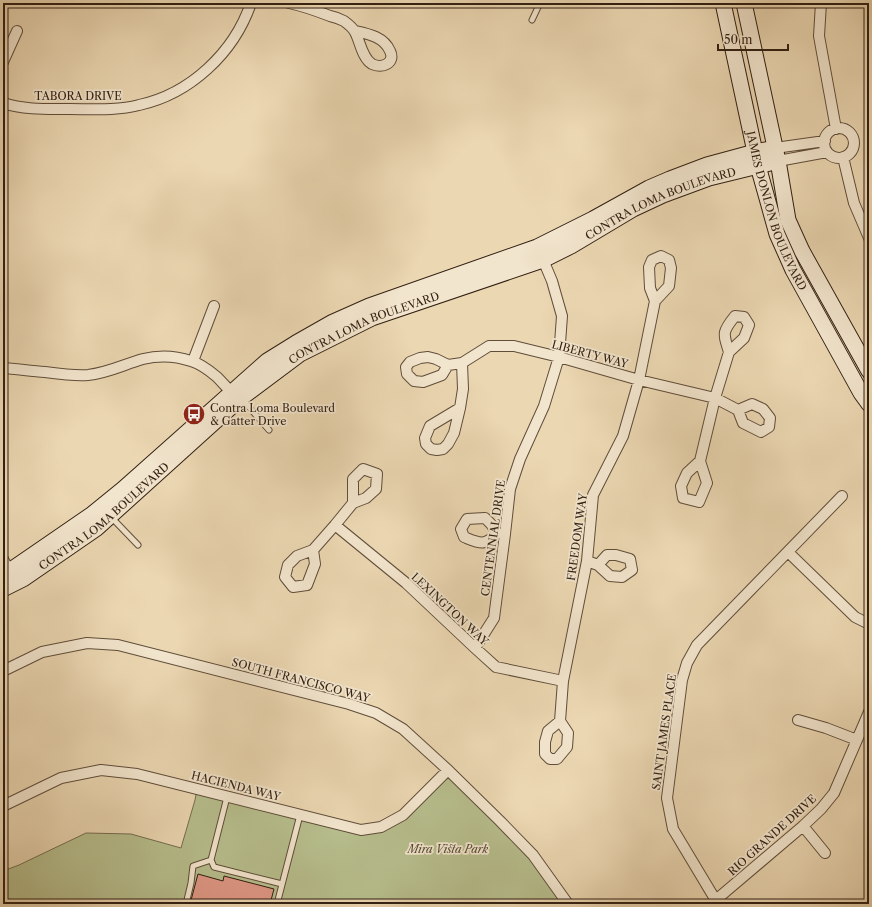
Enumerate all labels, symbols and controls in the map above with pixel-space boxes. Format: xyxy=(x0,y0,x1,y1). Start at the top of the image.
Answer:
scale bar xyxy=(718,26,788,52)
text: 50 m xyxy=(724,32,753,47)
street label: TABORA DRIVE xyxy=(34,89,122,103)
street label: JAMES DONLON BOULEVARD xyxy=(743,128,810,293)
street label: CONTRA LOMA BOULEVARD xyxy=(583,165,737,243)
street label: CONTRA LOMA BOULEVARD xyxy=(286,289,441,367)
street label: LIBERTY WAY xyxy=(550,337,630,371)
bus stop icon: Contra Loma Boulevard & Gatter Drive xyxy=(181,401,207,427)
place label: Contra Loma Boulevard & Gatter Drive xyxy=(210,401,335,428)
street label: CONTRA LOMA BOULEVARD xyxy=(36,459,172,573)
street label: CENTENNIAL DRIVE xyxy=(478,478,508,597)
street label: FREEDOM WAY xyxy=(564,492,590,582)
street label: LEXINGTON WAY xyxy=(408,570,492,649)
street label: SOUTH FRANCISCO WAY xyxy=(230,655,372,705)
street label: SAINT JAMES PLACE xyxy=(649,673,679,791)
street label: HACIENDA WAY xyxy=(190,768,282,804)
street label: RIO GRANDE DRIVE xyxy=(725,791,819,878)
park label: Mira Vista Park xyxy=(406,842,489,856)

